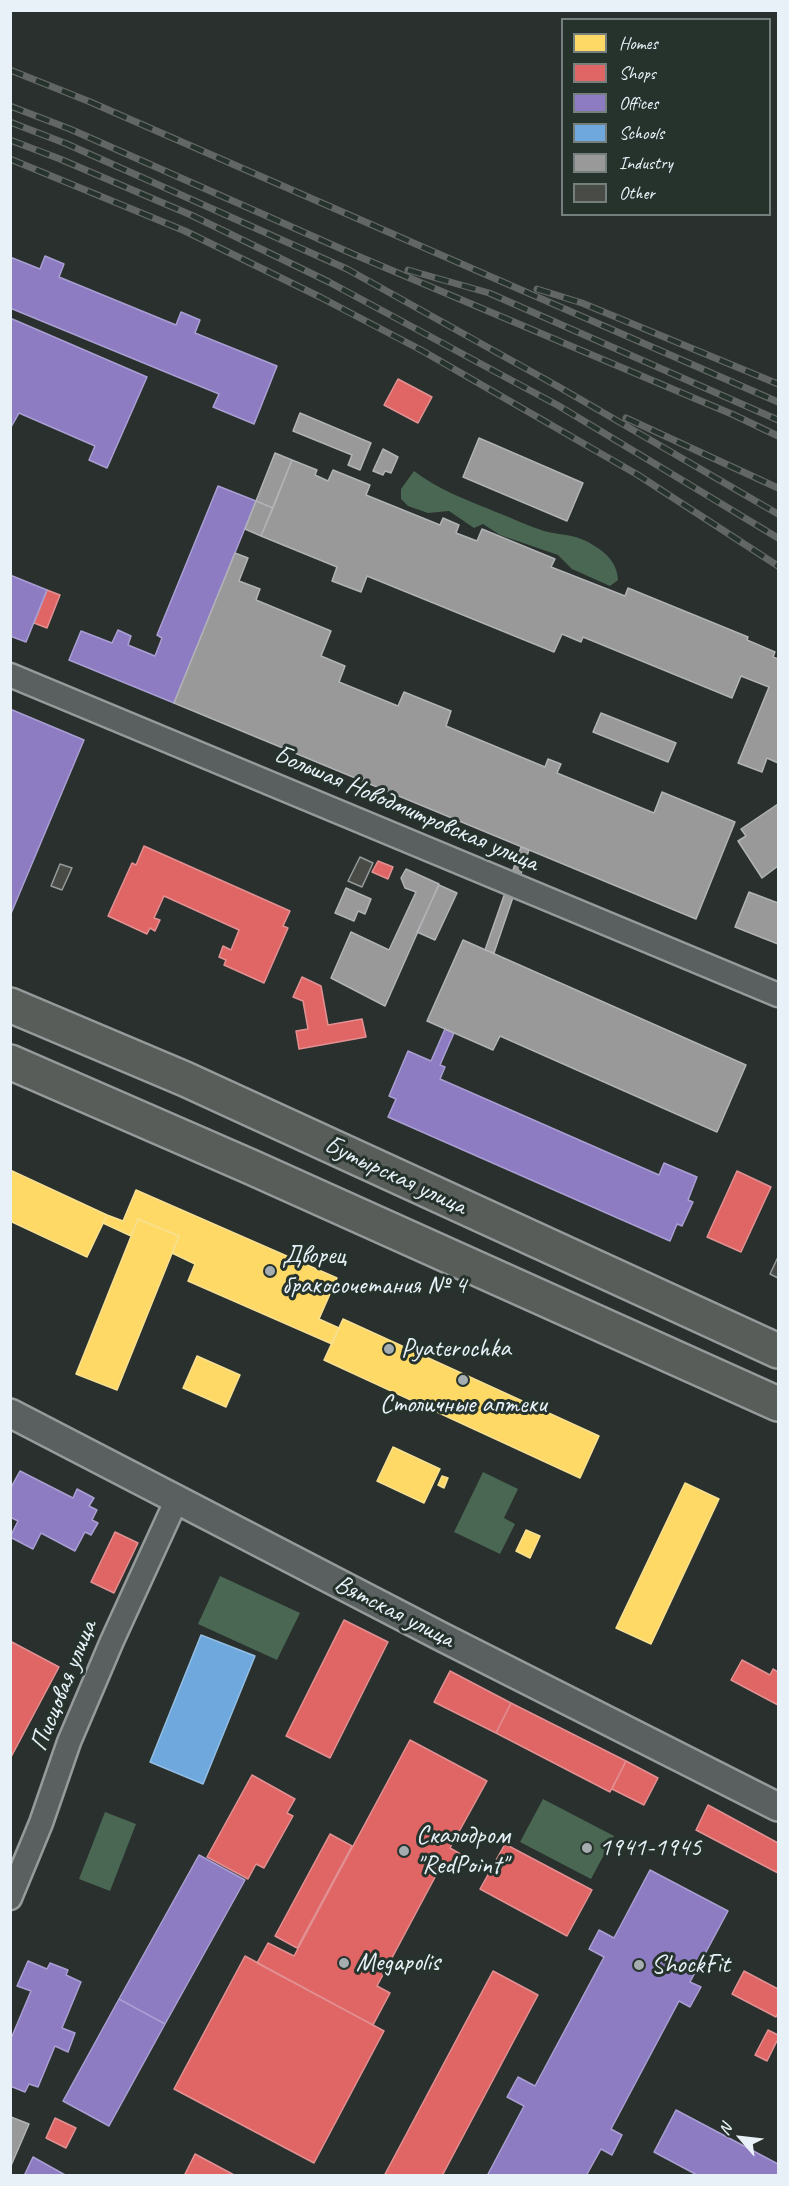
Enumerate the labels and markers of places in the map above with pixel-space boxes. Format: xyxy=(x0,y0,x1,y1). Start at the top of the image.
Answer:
place label: Дворец бракосочетания № 4 xyxy=(282,1240,466,1302)
marker: Дворец бракосочетания № 4 xyxy=(263,1264,277,1278)
place label: Pyaterochka xyxy=(401,1333,511,1365)
marker: Pyaterochka xyxy=(382,1342,396,1356)
marker: Столичные аптеки xyxy=(456,1373,470,1387)
place label: Столичные аптеки xyxy=(380,1389,546,1421)
place label: Скалодром "RedPoint" xyxy=(416,1820,510,1882)
place label: 1941-1945 xyxy=(599,1832,701,1864)
marker: 1941-1945 xyxy=(580,1841,594,1855)
marker: Скалодром "RedPoint" xyxy=(397,1844,411,1858)
place label: Megapolis xyxy=(356,1947,440,1979)
place label: ShockFit xyxy=(651,1949,730,1981)
marker: Megapolis xyxy=(337,1956,351,1970)
marker: ShockFit xyxy=(632,1958,646,1972)

